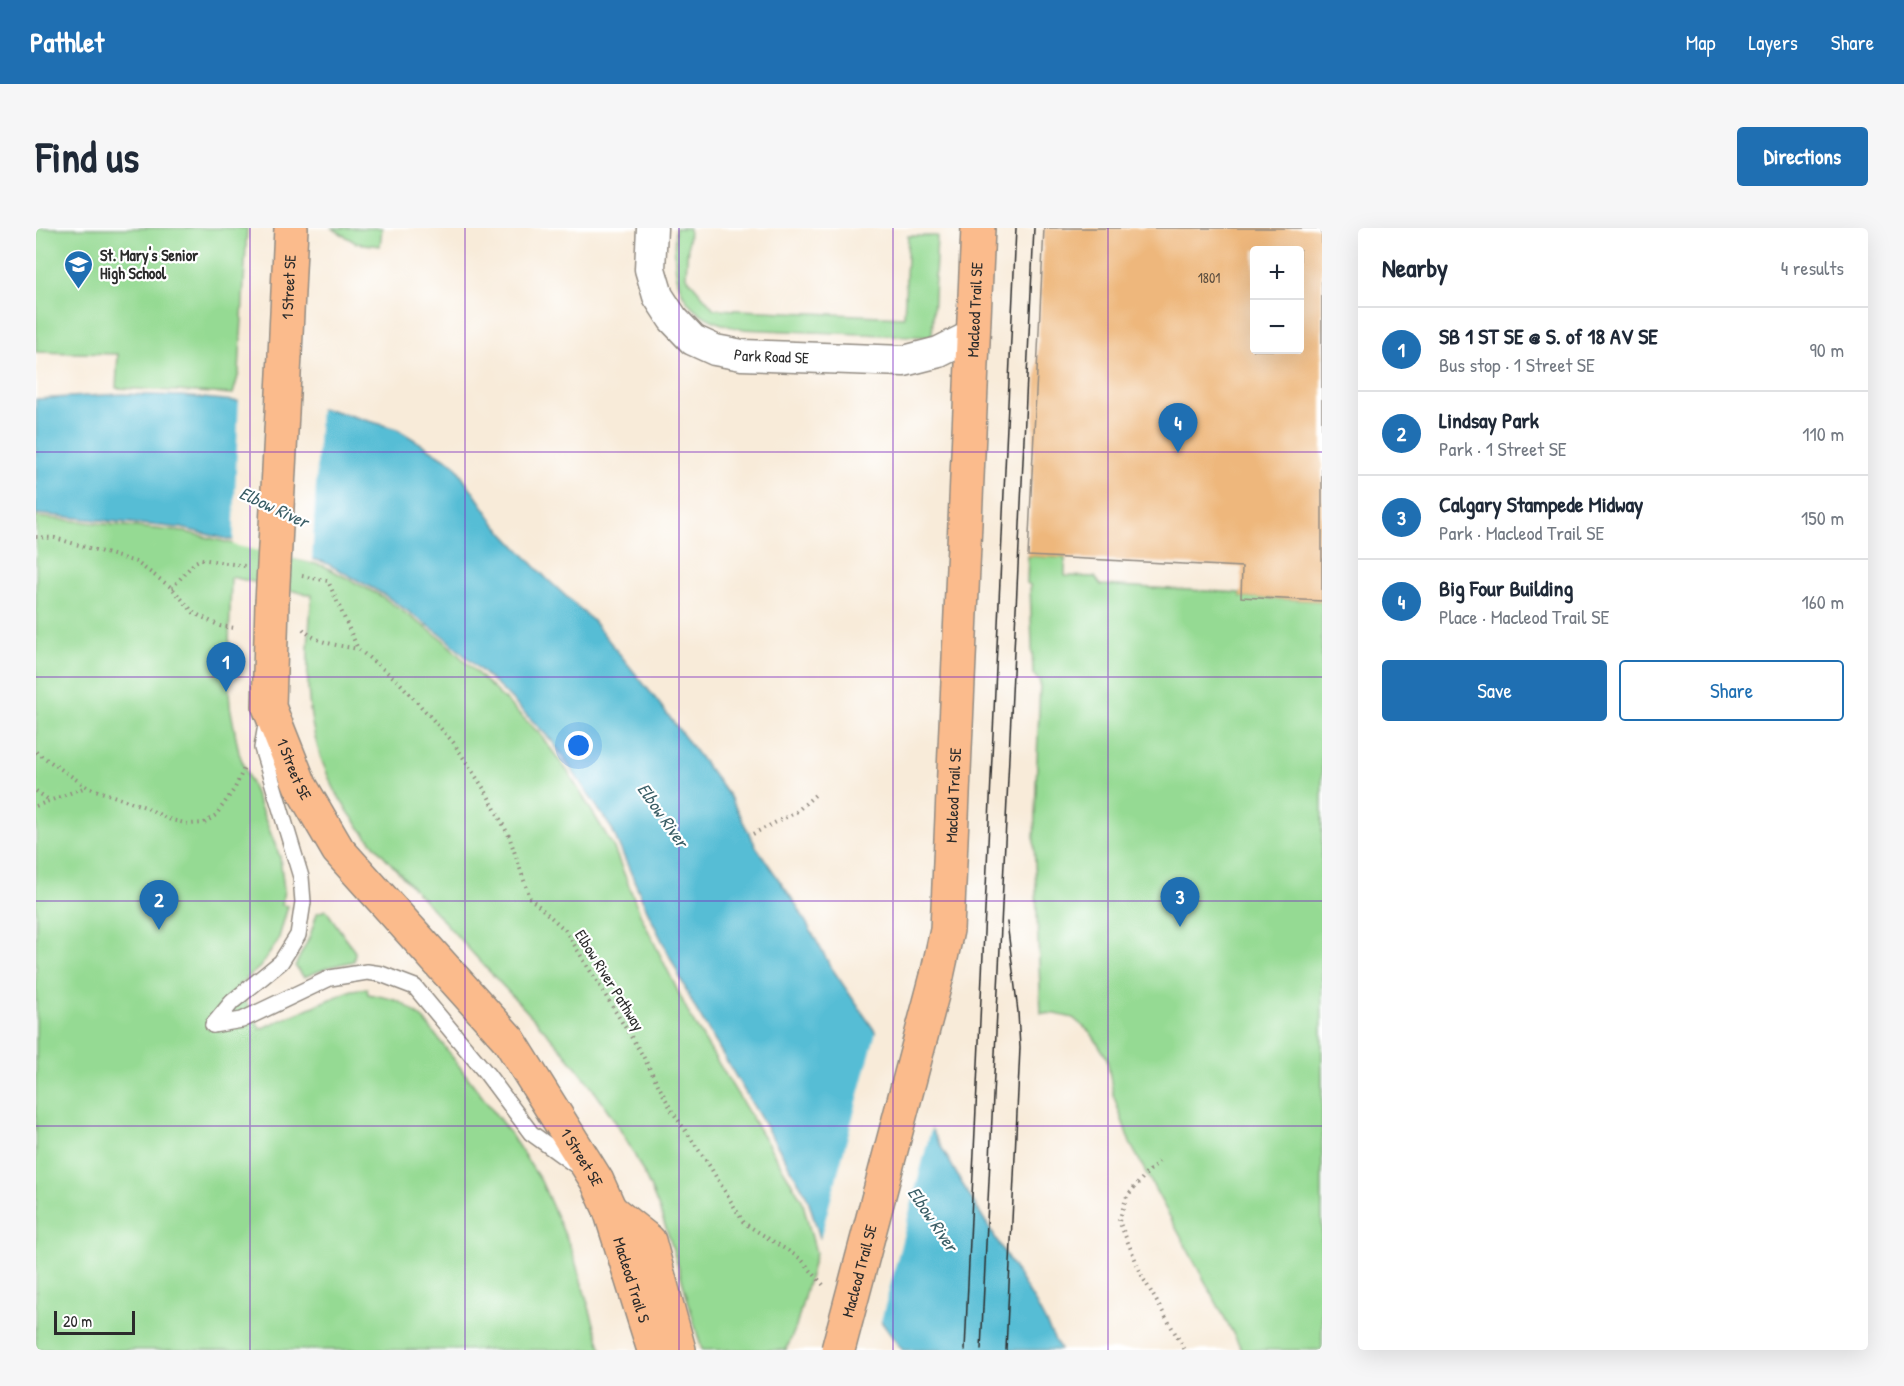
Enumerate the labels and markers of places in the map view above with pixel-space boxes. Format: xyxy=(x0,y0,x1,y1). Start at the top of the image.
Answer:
place label: St. Mary's Senior High School xyxy=(100,244,199,285)
school or university icon: St. Mary's Senior High School xyxy=(63,248,95,290)
pin: 4 xyxy=(1158,404,1198,453)
pin: 1 xyxy=(206,642,246,692)
pin: 3 xyxy=(1160,878,1200,927)
pin: 2 xyxy=(140,880,178,930)

